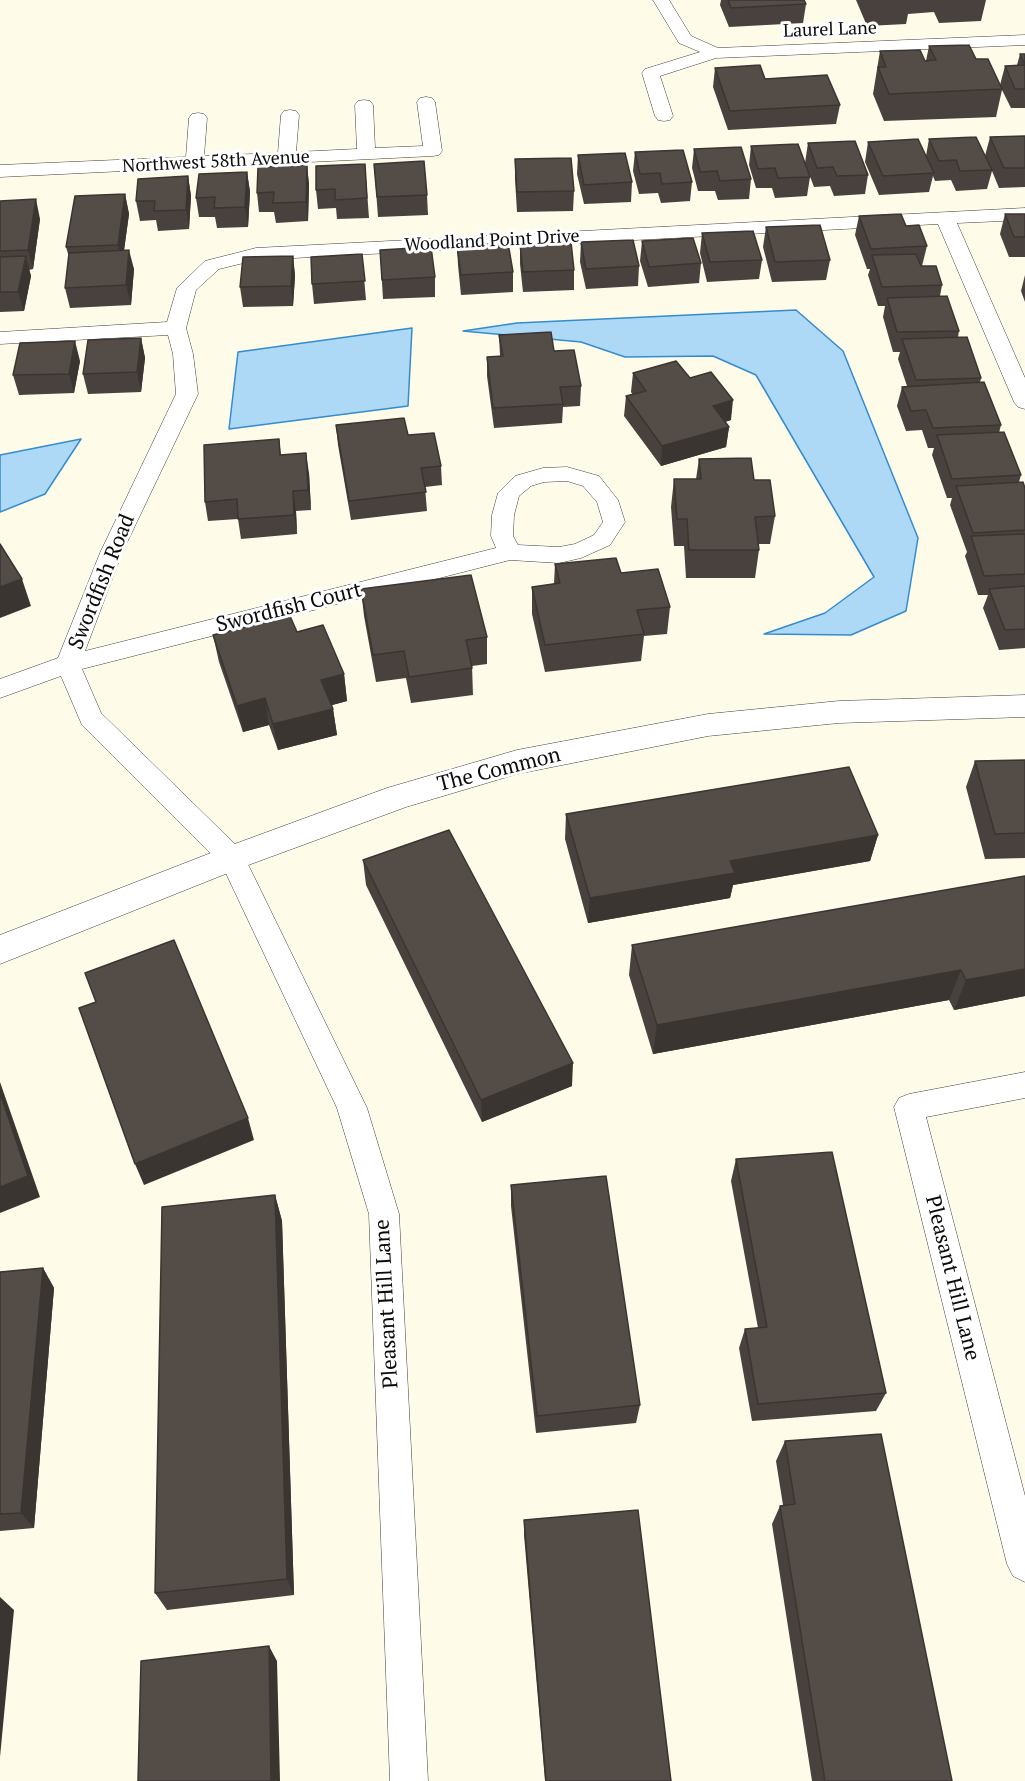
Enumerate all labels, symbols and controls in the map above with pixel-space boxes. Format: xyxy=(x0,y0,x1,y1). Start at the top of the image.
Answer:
street label: Laurel Lane xyxy=(783,18,877,42)
street label: Northwest 58th Avenue xyxy=(122,146,310,178)
street label: Woodland Point Drive xyxy=(404,226,580,256)
street label: Swordfish Road xyxy=(63,511,141,653)
street label: Swordfish Court xyxy=(214,578,364,638)
street label: The Common xyxy=(435,743,563,797)
street label: Pleasant Hill Lane xyxy=(919,1193,985,1363)
street label: Pleasant Hill Lane xyxy=(370,1219,404,1389)

